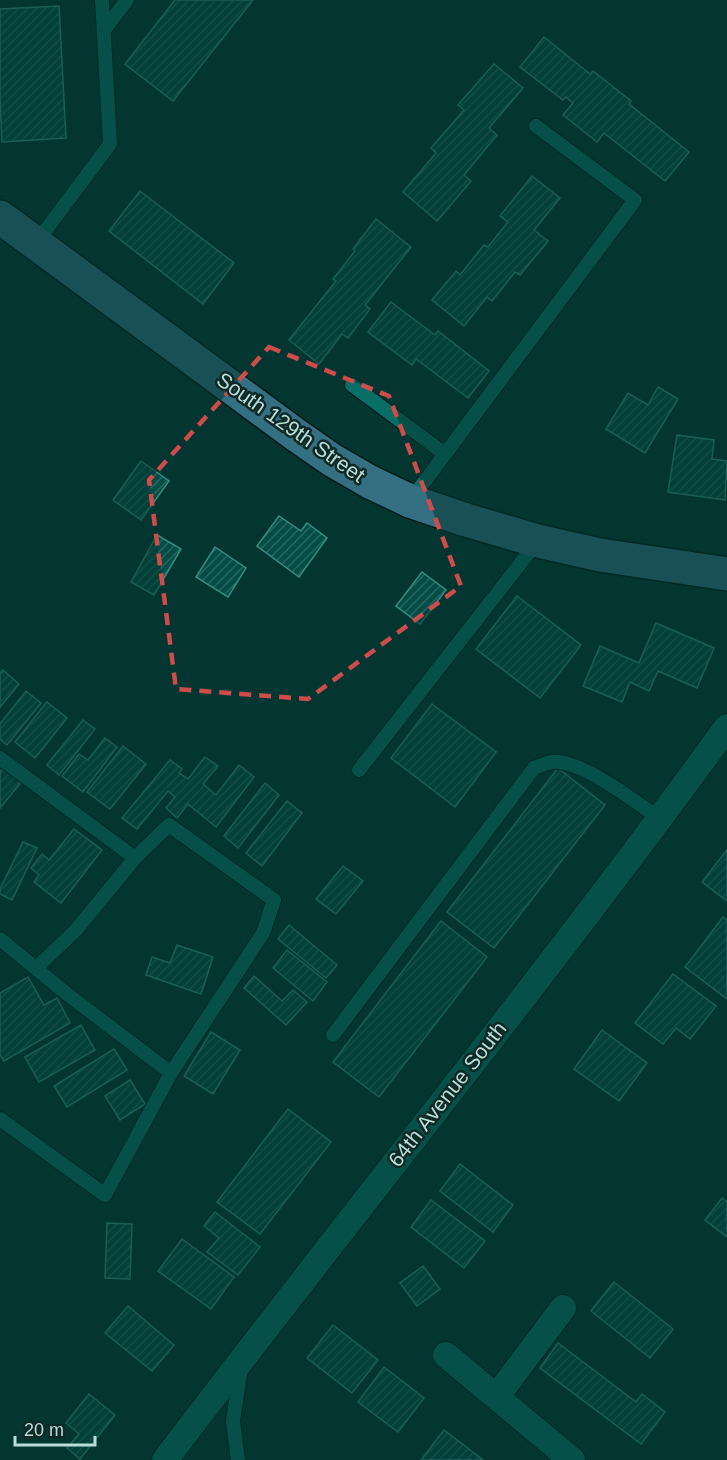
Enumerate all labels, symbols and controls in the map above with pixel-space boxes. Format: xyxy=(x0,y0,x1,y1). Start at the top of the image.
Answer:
street label: South 129th Street xyxy=(213,367,369,487)
street label: 64th Avenue South xyxy=(383,1017,511,1171)
scale bar xyxy=(15,1409,94,1447)
text: 20 m xyxy=(24,1420,64,1440)

